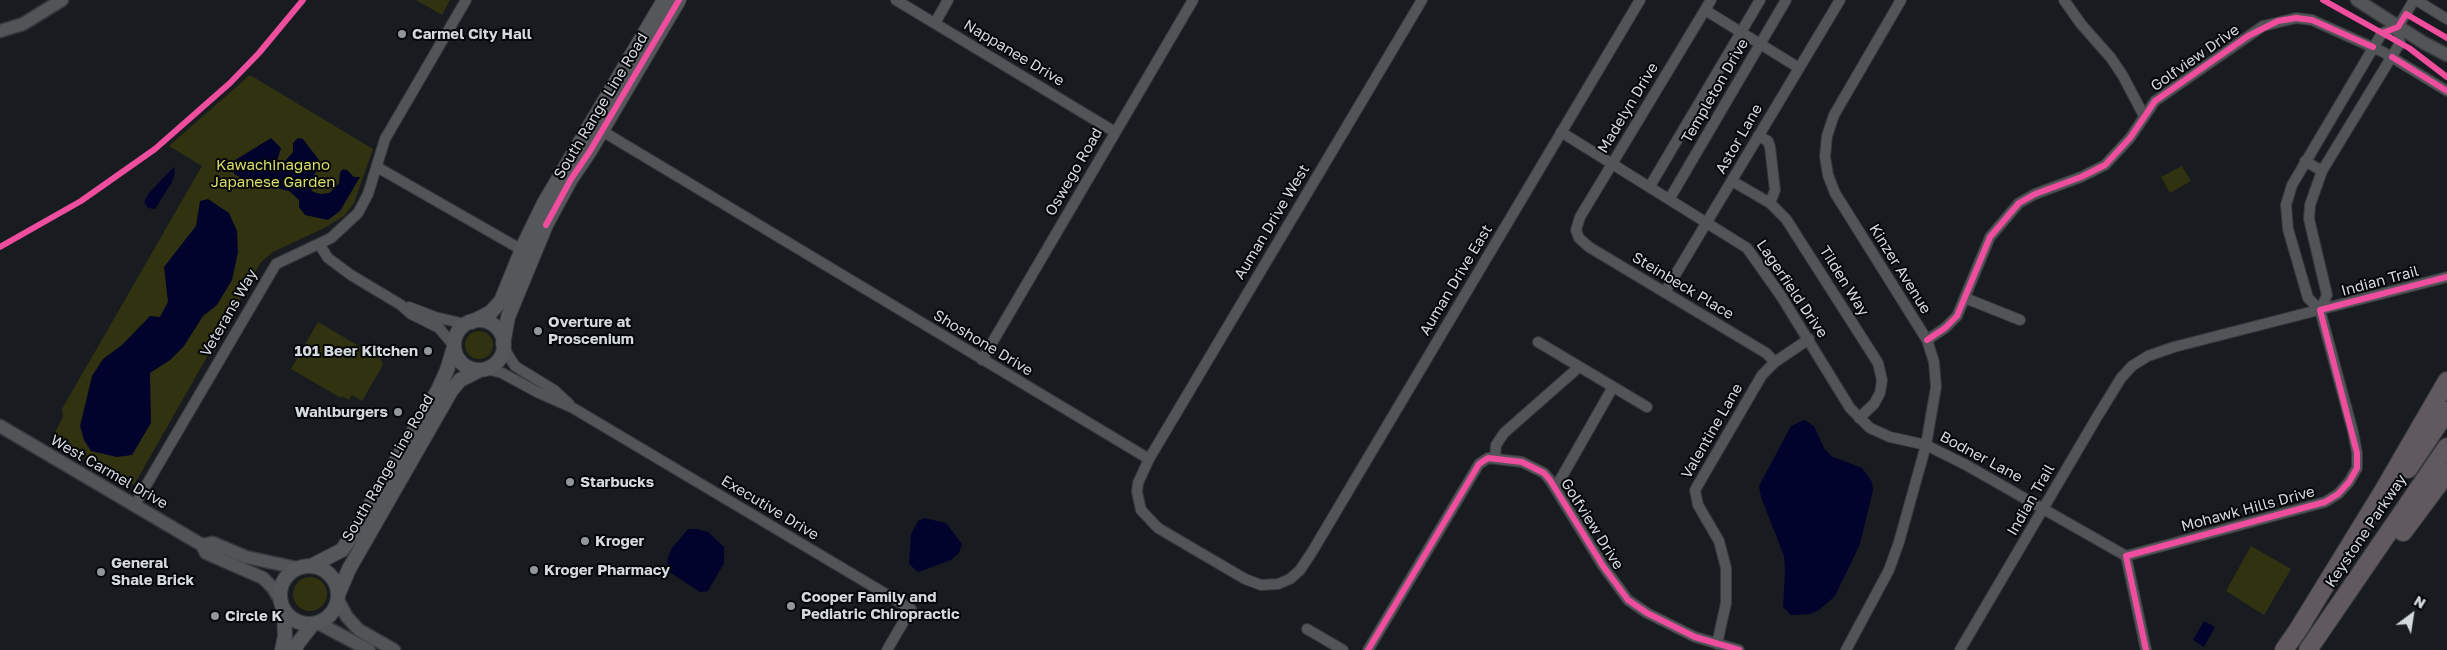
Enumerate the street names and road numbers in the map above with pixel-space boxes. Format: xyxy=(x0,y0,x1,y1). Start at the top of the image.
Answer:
street label: Nappanee Drive xyxy=(960,16,1068,90)
street label: Golfview Drive xyxy=(2147,21,2243,95)
street label: South Range Line Road xyxy=(550,30,652,182)
street label: Templeton Drive xyxy=(1678,36,1752,146)
street label: Madelyn Drive xyxy=(1594,60,1662,156)
street label: Astor Lane xyxy=(1712,101,1766,177)
street label: Oswego Road xyxy=(1042,125,1106,219)
street label: Auman Drive West xyxy=(1231,161,1313,283)
street label: Auman Drive East xyxy=(1416,221,1496,339)
street label: Kinzer Avenue xyxy=(1865,221,1935,317)
street label: Lagerfield Drive xyxy=(1753,237,1831,341)
street label: Tilden Way xyxy=(1815,243,1873,319)
street label: Steinbeck Place xyxy=(1629,249,1737,323)
street label: Indian Trail xyxy=(2339,262,2421,300)
street label: Veterans Way xyxy=(197,266,261,360)
street label: Shoshone Drive xyxy=(930,306,1036,380)
street label: Valentine Lane xyxy=(1677,380,1747,482)
street label: South Range Line Road xyxy=(338,391,438,545)
street label: Bodner Lane xyxy=(1937,428,2025,486)
street label: West Carmel Drive xyxy=(47,431,171,513)
street label: Indian Trail xyxy=(2003,461,2059,539)
street label: Keystone Parkway xyxy=(2321,471,2411,591)
street label: Executive Drive xyxy=(718,472,822,544)
street label: Golfview Drive xyxy=(1557,475,1627,573)
street label: Mohawk Hills Drive xyxy=(2179,482,2317,536)

